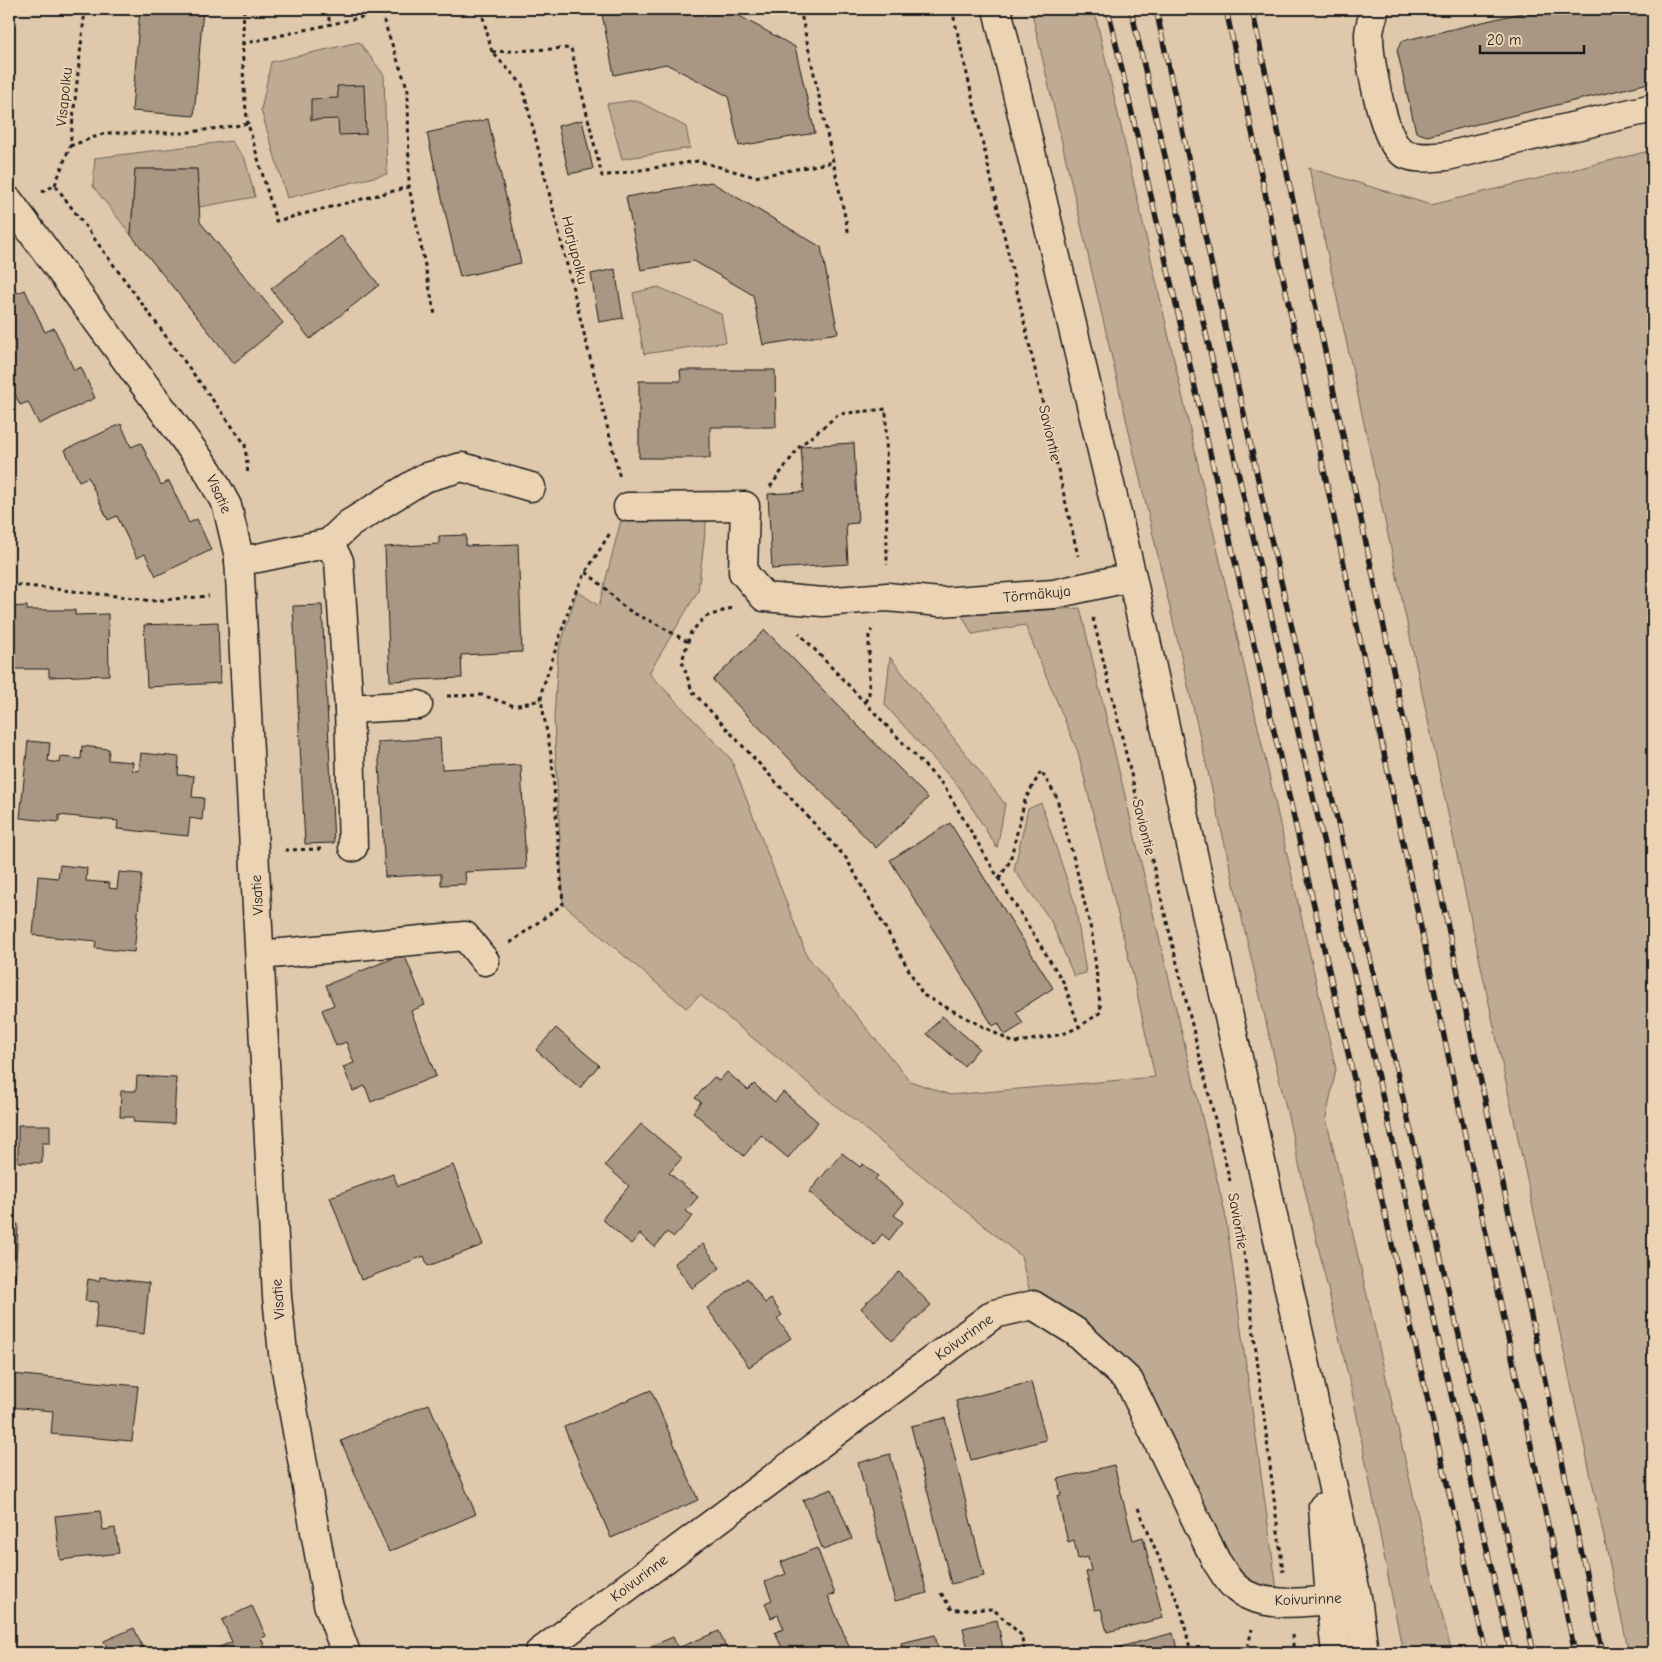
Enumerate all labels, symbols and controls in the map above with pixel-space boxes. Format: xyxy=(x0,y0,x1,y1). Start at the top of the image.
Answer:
scale bar xyxy=(1480,22,1583,54)
text: 20 m xyxy=(1487,31,1521,49)
street label: Visapolku xyxy=(52,66,76,128)
street label: Harjupolku xyxy=(558,214,592,286)
street label: Saviontie xyxy=(1035,403,1065,463)
street label: Visatie xyxy=(202,472,236,517)
street label: Törmäkuja xyxy=(1002,582,1072,606)
street label: Saviontie xyxy=(1128,797,1160,857)
street label: Visatie xyxy=(247,874,267,916)
street label: Saviontie xyxy=(1224,1191,1252,1251)
street label: Visatie xyxy=(268,1278,288,1320)
street label: Koivurinne xyxy=(932,1310,997,1364)
street label: Koivurinne xyxy=(607,1550,672,1605)
street label: Koivurinne xyxy=(1274,1589,1342,1609)

